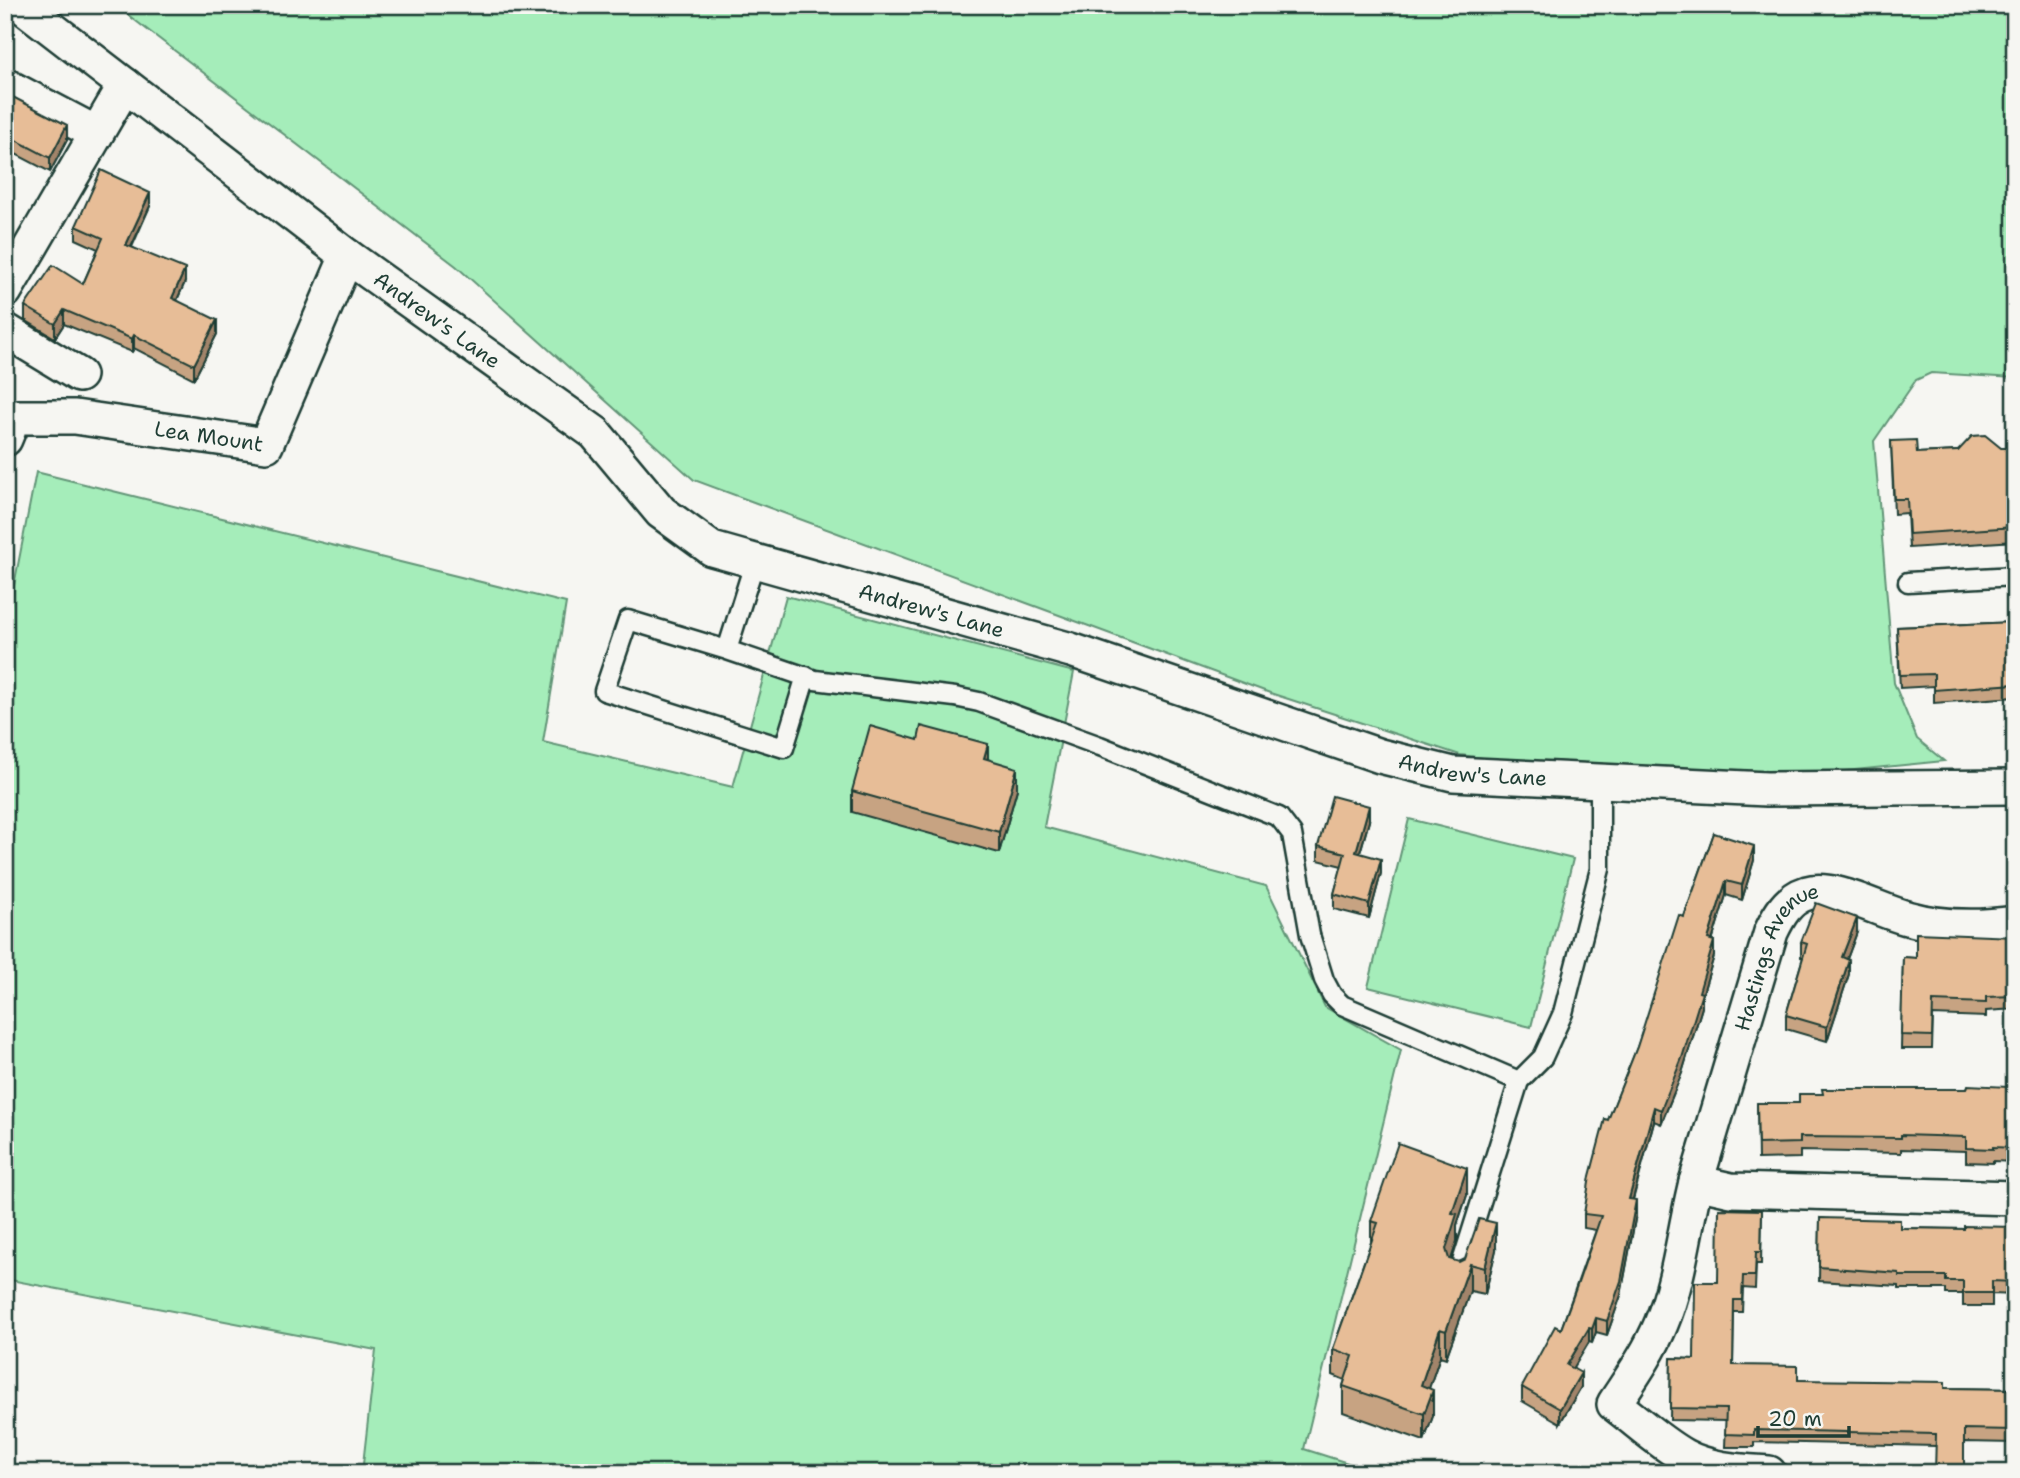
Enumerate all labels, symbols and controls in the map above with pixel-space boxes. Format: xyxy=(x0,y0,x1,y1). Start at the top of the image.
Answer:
street label: Andrew's Lane xyxy=(368,265,506,375)
street label: Lea Mount xyxy=(153,415,265,458)
street label: Andrew's Lane xyxy=(855,577,1007,645)
street label: Andrew's Lane xyxy=(1395,747,1548,792)
street label: Hastings Avenue xyxy=(1728,877,1820,1035)
scale bar xyxy=(1758,1394,1848,1438)
text: 20 m xyxy=(1768,1405,1822,1433)

